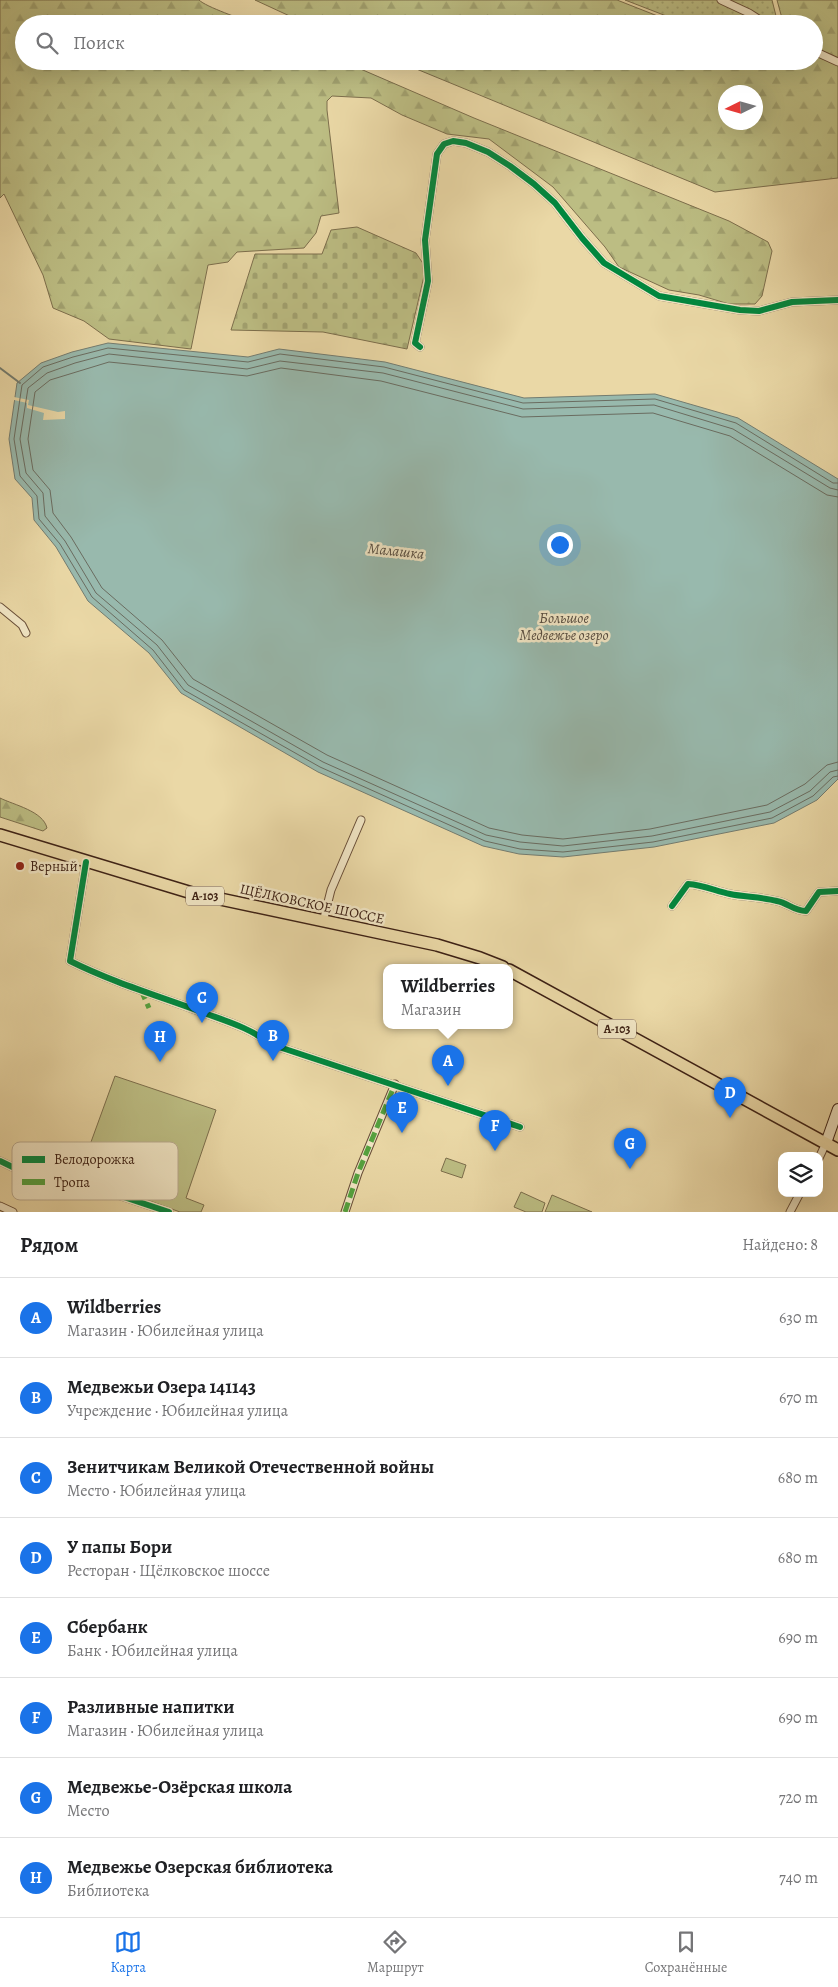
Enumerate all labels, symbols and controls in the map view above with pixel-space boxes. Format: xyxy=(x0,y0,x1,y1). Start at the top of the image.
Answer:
search box xyxy=(15,15,823,70)
icon: search xyxy=(33,29,61,57)
text: Поиск xyxy=(73,30,125,56)
north arrow xyxy=(718,85,763,130)
your location xyxy=(547,532,573,558)
water label: Малашка xyxy=(367,538,425,564)
water label: Большое Медвежье озеро xyxy=(519,608,609,645)
place label: Верный xyxy=(30,857,78,876)
marker: Верный xyxy=(14,860,26,872)
street label: ЩЁЛКОВСКОЕ ШОССЕ xyxy=(238,879,386,929)
road number: А-103 xyxy=(186,886,224,906)
popup xyxy=(383,964,513,1029)
text: Wildberries xyxy=(401,973,495,999)
pin: C xyxy=(186,982,218,1023)
text: Магазин xyxy=(401,999,461,1021)
pin: B xyxy=(257,1020,289,1061)
road number: А-103 xyxy=(598,1020,636,1038)
pin: H xyxy=(144,1021,176,1062)
pin: A xyxy=(432,1045,464,1086)
pin: D xyxy=(714,1077,746,1118)
pin: E xyxy=(386,1092,418,1133)
pin: F xyxy=(479,1110,511,1151)
pin: G xyxy=(614,1128,646,1169)
legend xyxy=(12,1142,178,1200)
text: Велодорожка xyxy=(54,1150,135,1169)
map controls xyxy=(778,1152,823,1197)
button: layers xyxy=(778,1152,823,1197)
text: Тропа xyxy=(54,1173,91,1192)
text: Рядом xyxy=(20,1231,78,1259)
text: Найдено: 8 xyxy=(742,1234,818,1256)
text: Wildberries xyxy=(67,1294,161,1320)
text: A xyxy=(31,1307,41,1329)
text: 630 m xyxy=(779,1307,818,1329)
text: Магазин · Юбилейная улица xyxy=(67,1320,264,1342)
text: Медвежьи Озера 141143 xyxy=(67,1374,256,1400)
text: B xyxy=(31,1387,41,1409)
text: 670 m xyxy=(779,1387,818,1409)
text: Учреждение · Юбилейная улица xyxy=(67,1400,288,1422)
text: Зенитчикам Великой Отечественной войны xyxy=(67,1454,434,1480)
text: C xyxy=(31,1467,41,1489)
text: 680 m xyxy=(778,1467,818,1489)
text: Место · Юбилейная улица xyxy=(67,1480,246,1502)
text: У папы Бори xyxy=(67,1534,172,1560)
text: D xyxy=(30,1547,42,1569)
text: 680 m xyxy=(778,1547,818,1569)
text: Ресторан · Щёлковское шоссе xyxy=(67,1560,270,1582)
text: Сбербанк xyxy=(67,1614,148,1640)
text: E xyxy=(31,1627,41,1649)
text: 690 m xyxy=(778,1627,818,1649)
text: Банк · Юбилейная улица xyxy=(67,1640,238,1662)
text: Разливные напитки xyxy=(67,1694,235,1720)
text: F xyxy=(32,1707,40,1729)
text: 690 m xyxy=(778,1707,818,1729)
text: Магазин · Юбилейная улица xyxy=(67,1720,264,1742)
text: Медвежье-Озёрская школа xyxy=(67,1774,292,1800)
text: G xyxy=(31,1787,41,1809)
text: 720 m xyxy=(779,1787,818,1809)
text: Место xyxy=(67,1800,110,1822)
text: Медвежье Озерская библиотека xyxy=(67,1854,333,1880)
text: H xyxy=(30,1867,42,1889)
text: 740 m xyxy=(779,1867,818,1889)
text: Библиотека xyxy=(67,1880,150,1902)
tab: Карта xyxy=(111,1928,146,1977)
tab: Маршрут xyxy=(367,1928,424,1977)
tab: Сохранённые xyxy=(645,1928,727,1977)

